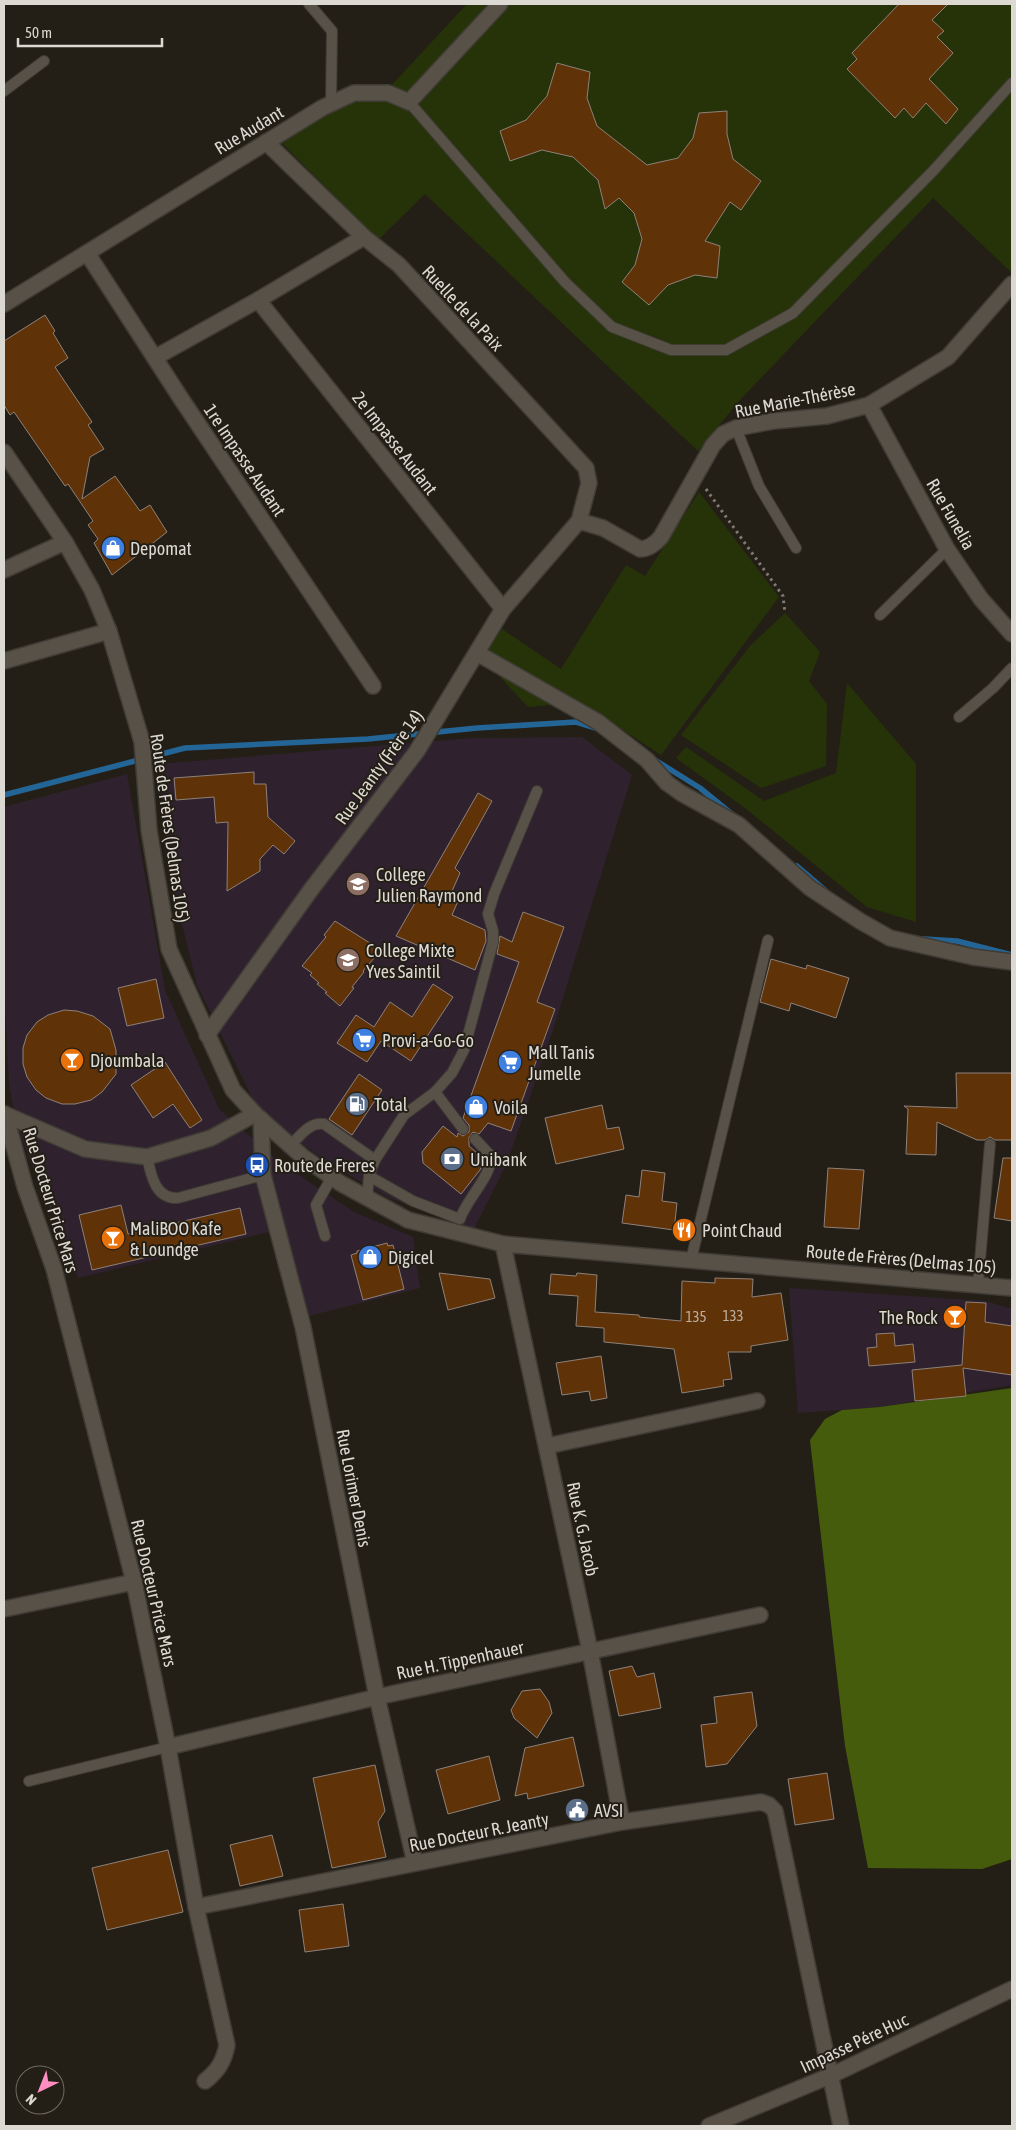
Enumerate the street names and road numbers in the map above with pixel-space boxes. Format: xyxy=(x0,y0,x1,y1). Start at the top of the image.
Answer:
street label: Rue Audant xyxy=(211,101,287,159)
street label: Ruelle de la Paix xyxy=(418,261,508,355)
street label: Rue Marie-Thérèse xyxy=(733,378,857,422)
street label: 2e Impasse Audant xyxy=(348,387,442,499)
street label: 1re Impasse Audant xyxy=(200,400,290,520)
street label: Rue Funelia xyxy=(922,475,980,553)
street label: Rue Jeanty (Frère 14) xyxy=(330,706,428,828)
street label: Route de Frères (Delmas 105) xyxy=(146,732,194,924)
street label: Rue Docteur Price Mars xyxy=(19,1125,83,1275)
street label: Route de Frères (Delmas 105) xyxy=(805,1240,997,1278)
street label: Rue Lorimer Denis xyxy=(332,1427,376,1549)
street label: Rue K. G. Jacob xyxy=(563,1480,603,1578)
street label: Rue Docteur Price Mars xyxy=(127,1517,181,1669)
street label: Rue H. Tippenhauer xyxy=(395,1636,526,1684)
street label: Rue Docteur R. Jeanty xyxy=(408,1808,550,1856)
street label: Impasse Pére Huc xyxy=(797,2009,911,2077)

